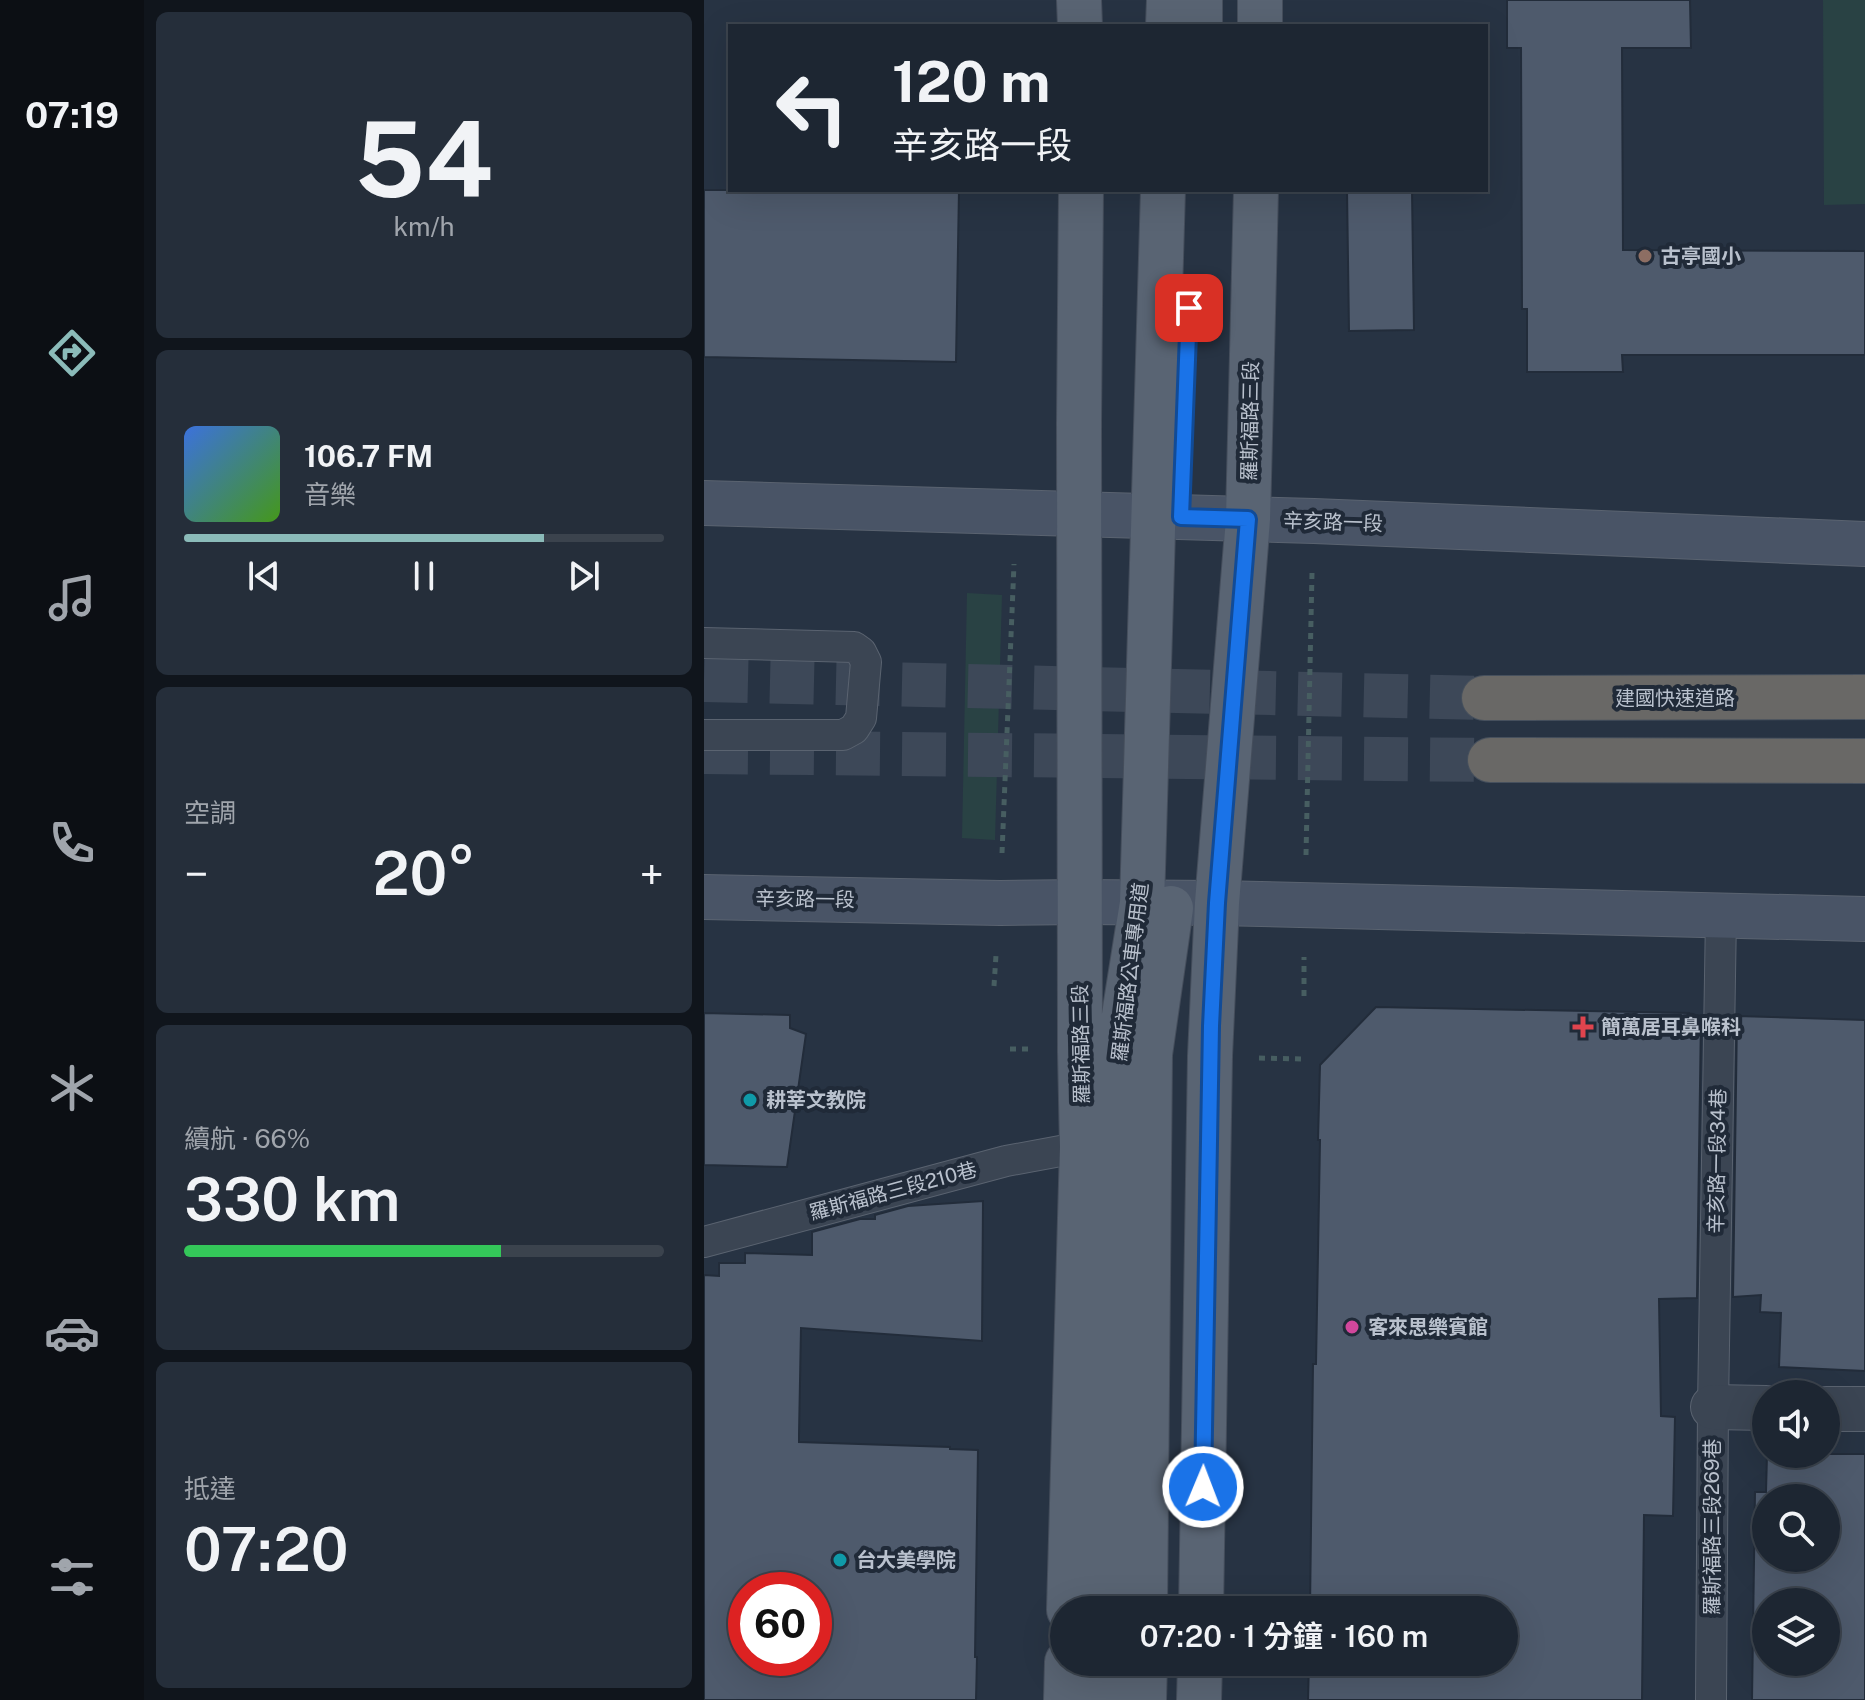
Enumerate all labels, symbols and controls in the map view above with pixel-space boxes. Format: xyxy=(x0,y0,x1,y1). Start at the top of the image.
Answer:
text: 120 m xyxy=(892,49,1050,115)
icon: left xyxy=(760,56,864,160)
text: 07:19 xyxy=(25,94,119,136)
text: 54 xyxy=(355,98,493,220)
text: 辛亥路一段 xyxy=(892,124,1072,166)
text: km/h xyxy=(393,211,455,242)
place label: 古亭國小 xyxy=(1661,244,1741,268)
marker: 古亭國小 xyxy=(1636,247,1654,265)
pin xyxy=(1155,274,1223,342)
icon: arrive xyxy=(1167,286,1211,330)
icon: directions xyxy=(44,325,100,381)
street label: 羅斯福路三段 xyxy=(1237,361,1263,481)
text: 106.7 FM xyxy=(304,438,433,474)
text: 音樂 xyxy=(304,479,356,510)
street label: 辛亥路一段 xyxy=(1283,508,1383,536)
icon: previous xyxy=(242,554,286,598)
icon: pause xyxy=(402,554,446,598)
icon: next xyxy=(562,554,606,598)
icon: music xyxy=(44,570,100,626)
street label: 建國快速道路 xyxy=(1615,686,1735,710)
text: 空調 xyxy=(184,797,236,828)
icon: phone xyxy=(44,815,100,871)
text: 20° xyxy=(373,838,475,909)
text: − xyxy=(184,848,208,900)
text: + xyxy=(640,848,664,900)
street label: 羅斯福路公車專用道 xyxy=(1107,881,1153,1063)
street label: 辛亥路一段 xyxy=(755,886,855,912)
street label: 羅斯福路三段 xyxy=(1068,984,1094,1104)
place label: 簡萬居耳鼻喉科 xyxy=(1601,1015,1741,1039)
marker: 簡萬居耳鼻喉科 xyxy=(1572,1016,1594,1038)
icon: climate xyxy=(44,1060,100,1116)
place label: 耕莘文教院 xyxy=(766,1088,866,1112)
street label: 辛亥路一段34巷 xyxy=(1704,1088,1730,1234)
marker: 耕莘文教院 xyxy=(741,1091,759,1109)
text: 續航 · 66% xyxy=(184,1123,310,1154)
street label: 羅斯福路三段210巷 xyxy=(807,1157,979,1225)
text: 330 km xyxy=(184,1164,400,1235)
icon: car xyxy=(44,1305,100,1361)
place label: 客來思樂賓館 xyxy=(1368,1315,1488,1339)
marker: 客來思樂賓館 xyxy=(1343,1318,1361,1336)
map controls xyxy=(1752,1380,1840,1676)
button: sound xyxy=(1752,1380,1840,1468)
street label: 羅斯福路三段269巷 xyxy=(1700,1439,1724,1615)
position arrow xyxy=(1161,1445,1245,1529)
text: 抵達 xyxy=(184,1473,236,1504)
button: search xyxy=(1752,1484,1840,1572)
text: 07:20 xyxy=(184,1514,349,1585)
place label: 台大美學院 xyxy=(856,1548,956,1572)
icon: filters xyxy=(44,1549,100,1605)
marker: 台大美學院 xyxy=(831,1551,849,1569)
speed limit sign: 60 xyxy=(728,1572,832,1676)
button: layers xyxy=(1752,1588,1840,1676)
text: 07:20 · 1 分鐘 · 160 m xyxy=(1140,1618,1428,1654)

